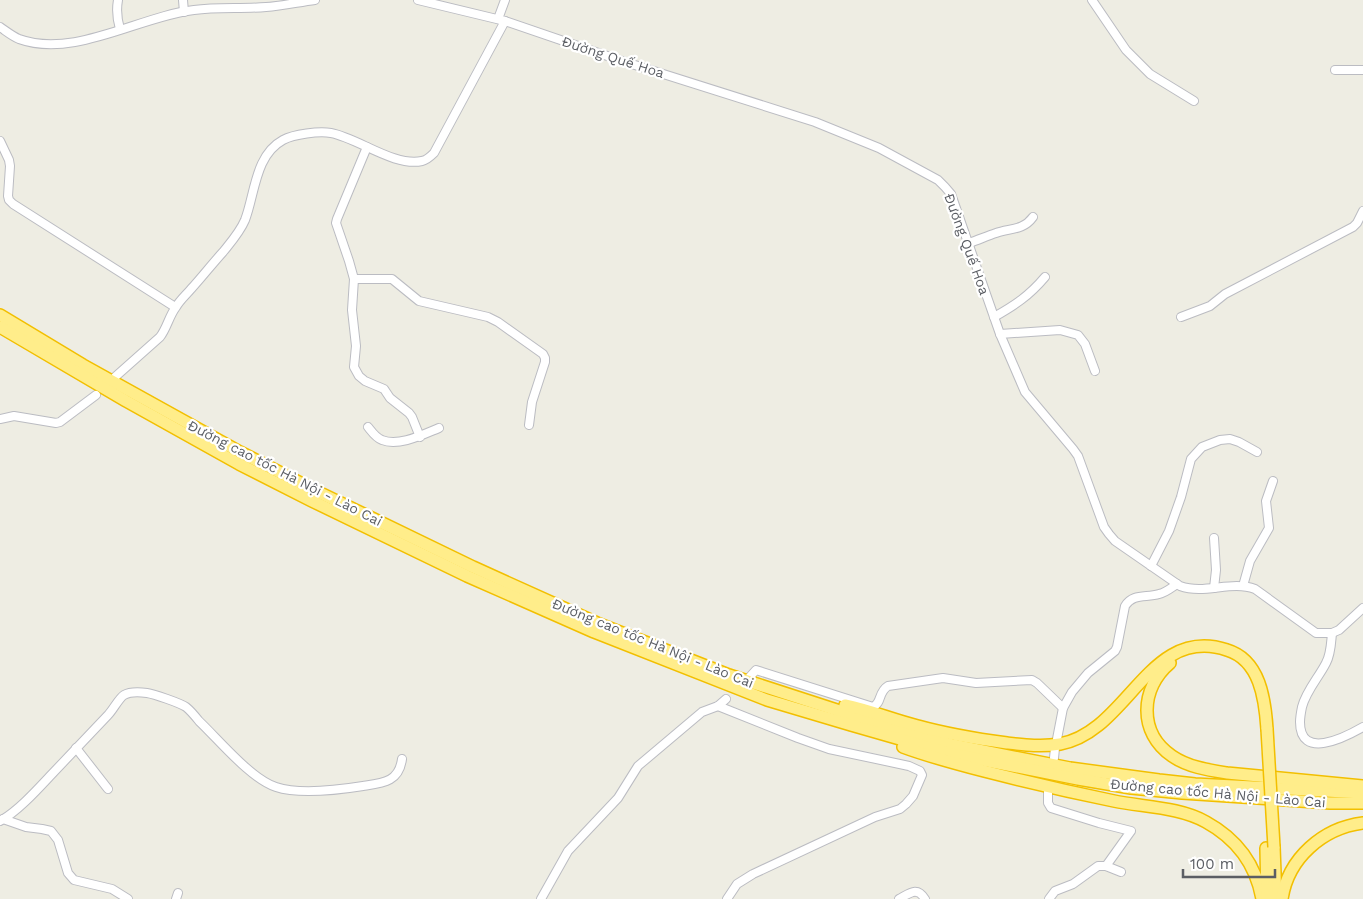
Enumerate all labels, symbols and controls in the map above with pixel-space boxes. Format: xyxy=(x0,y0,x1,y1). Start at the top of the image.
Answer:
street label: Đường Quế Hoa xyxy=(560,33,666,81)
street label: Đường Quế Hoa xyxy=(941,191,993,297)
street label: Đường cao tốc Hà Nội - Lào Cai xyxy=(185,417,385,529)
street label: Đường cao tốc Hà Nội - Lào Cai xyxy=(550,595,756,691)
street label: Đường cao tốc Hà Nội - Lào Cai xyxy=(1110,776,1326,810)
scale bar xyxy=(1183,846,1276,878)
text: 100 m xyxy=(1190,855,1234,873)

